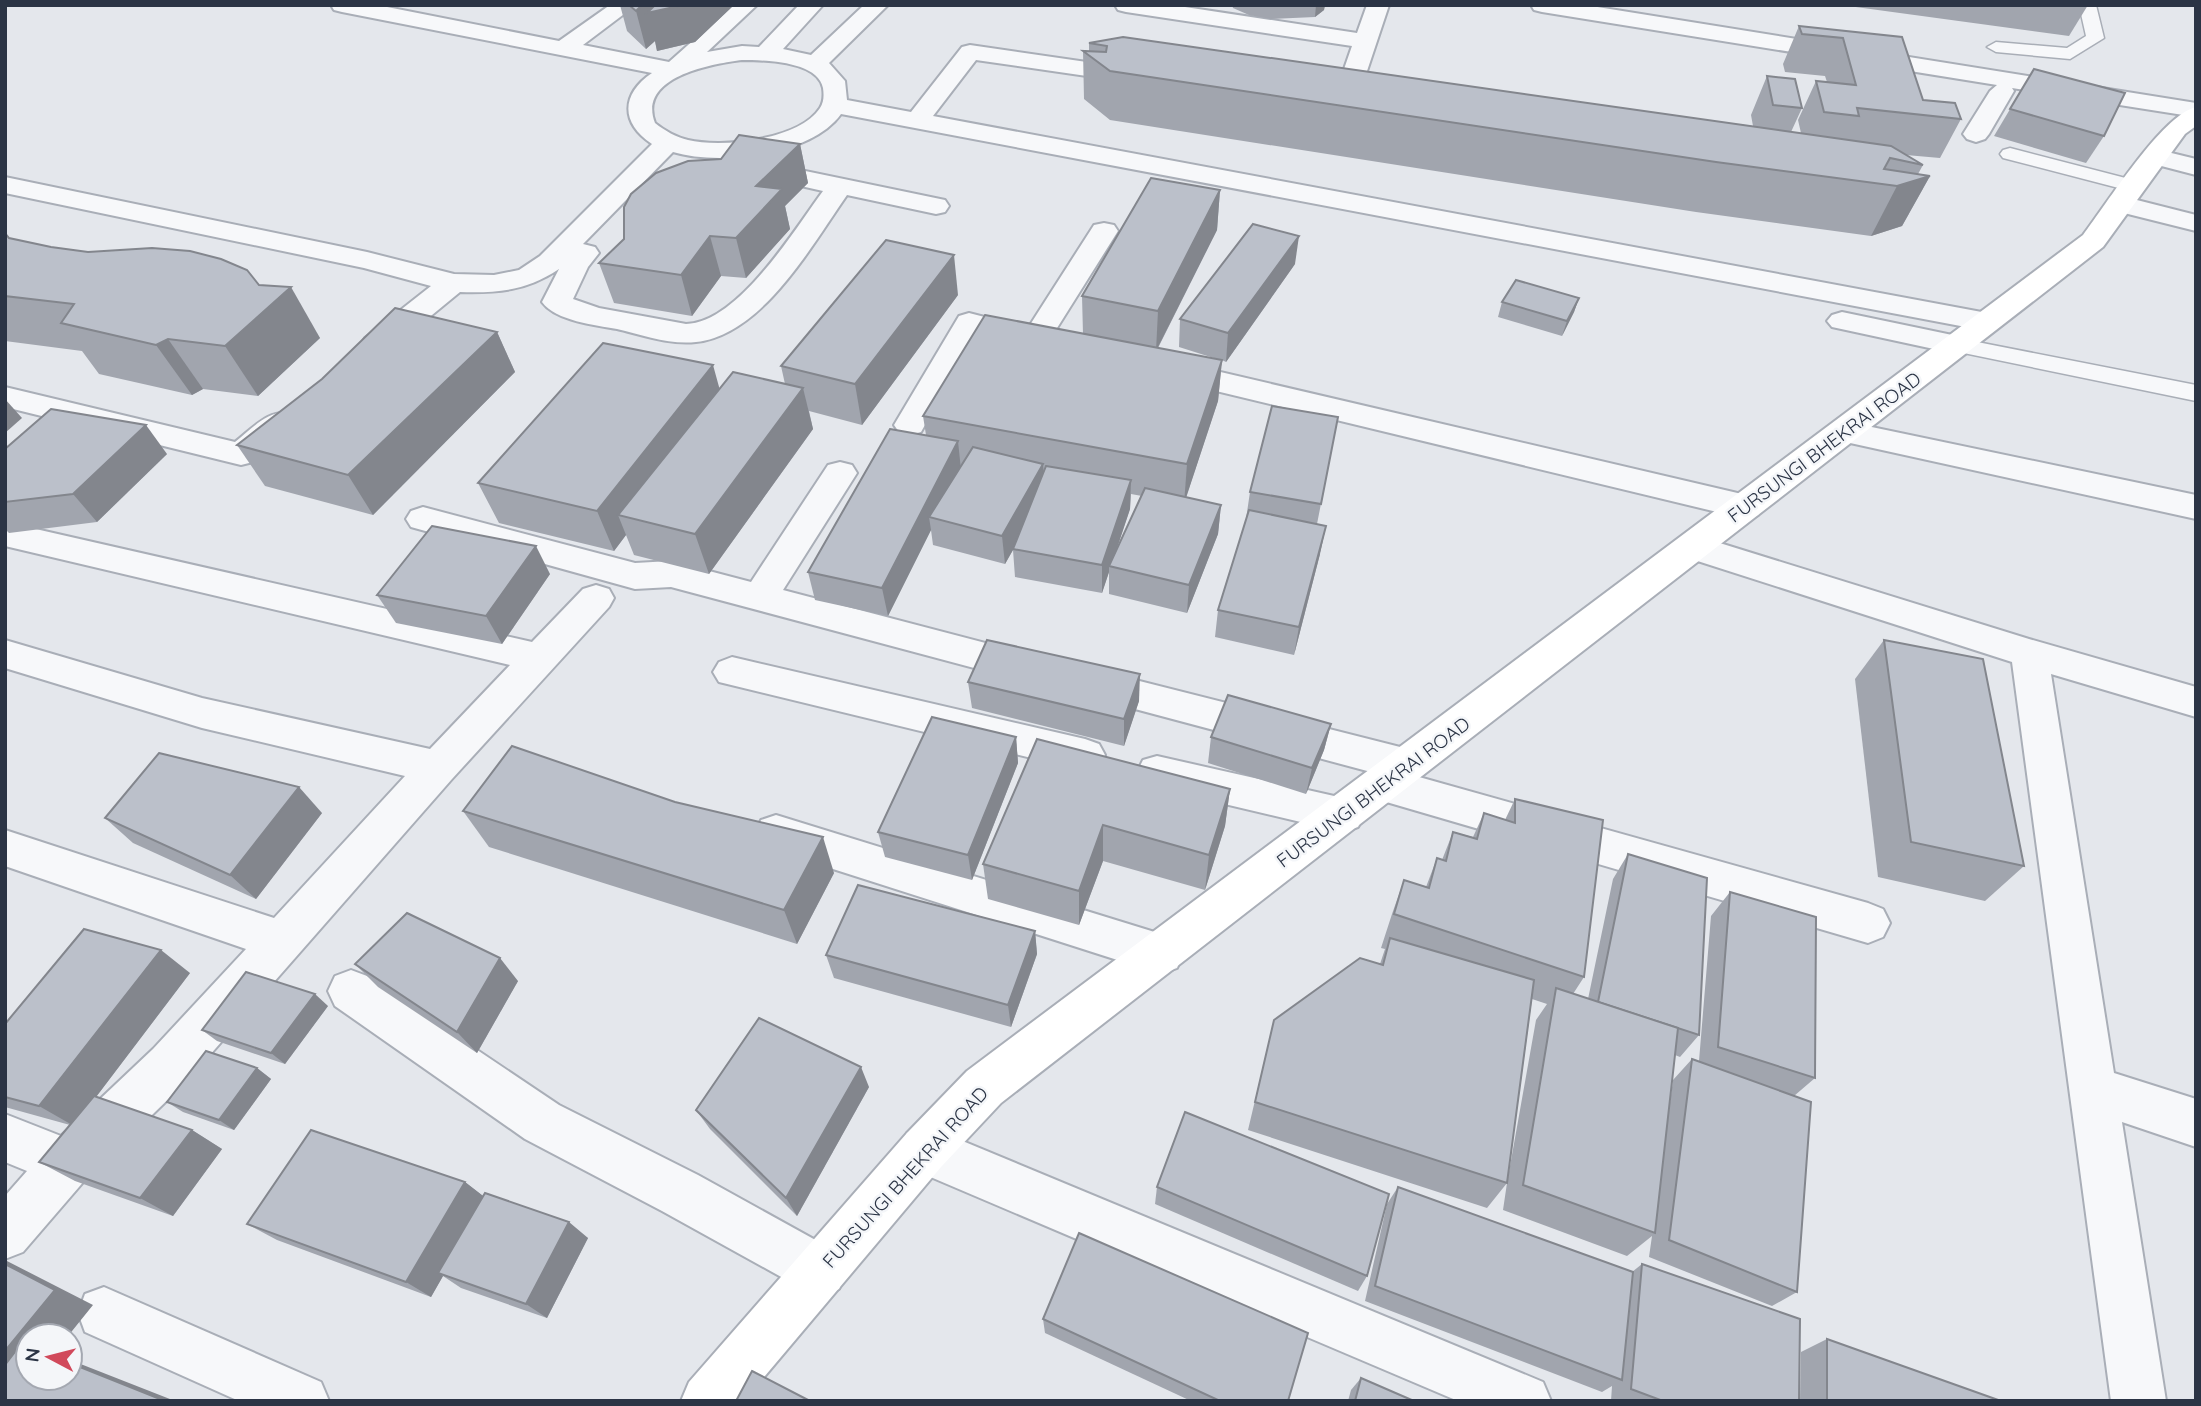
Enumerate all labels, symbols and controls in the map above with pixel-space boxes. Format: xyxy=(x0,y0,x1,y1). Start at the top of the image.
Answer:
street label: FURSUNGI BHEKRAI ROAD xyxy=(1723,366,1925,528)
street label: FURSUNGI BHEKRAI ROAD xyxy=(1272,711,1474,873)
street label: FURSUNGI BHEKRAI ROAD xyxy=(817,1081,993,1273)
north arrow xyxy=(14,1322,84,1392)
text: N xyxy=(19,1347,45,1363)

